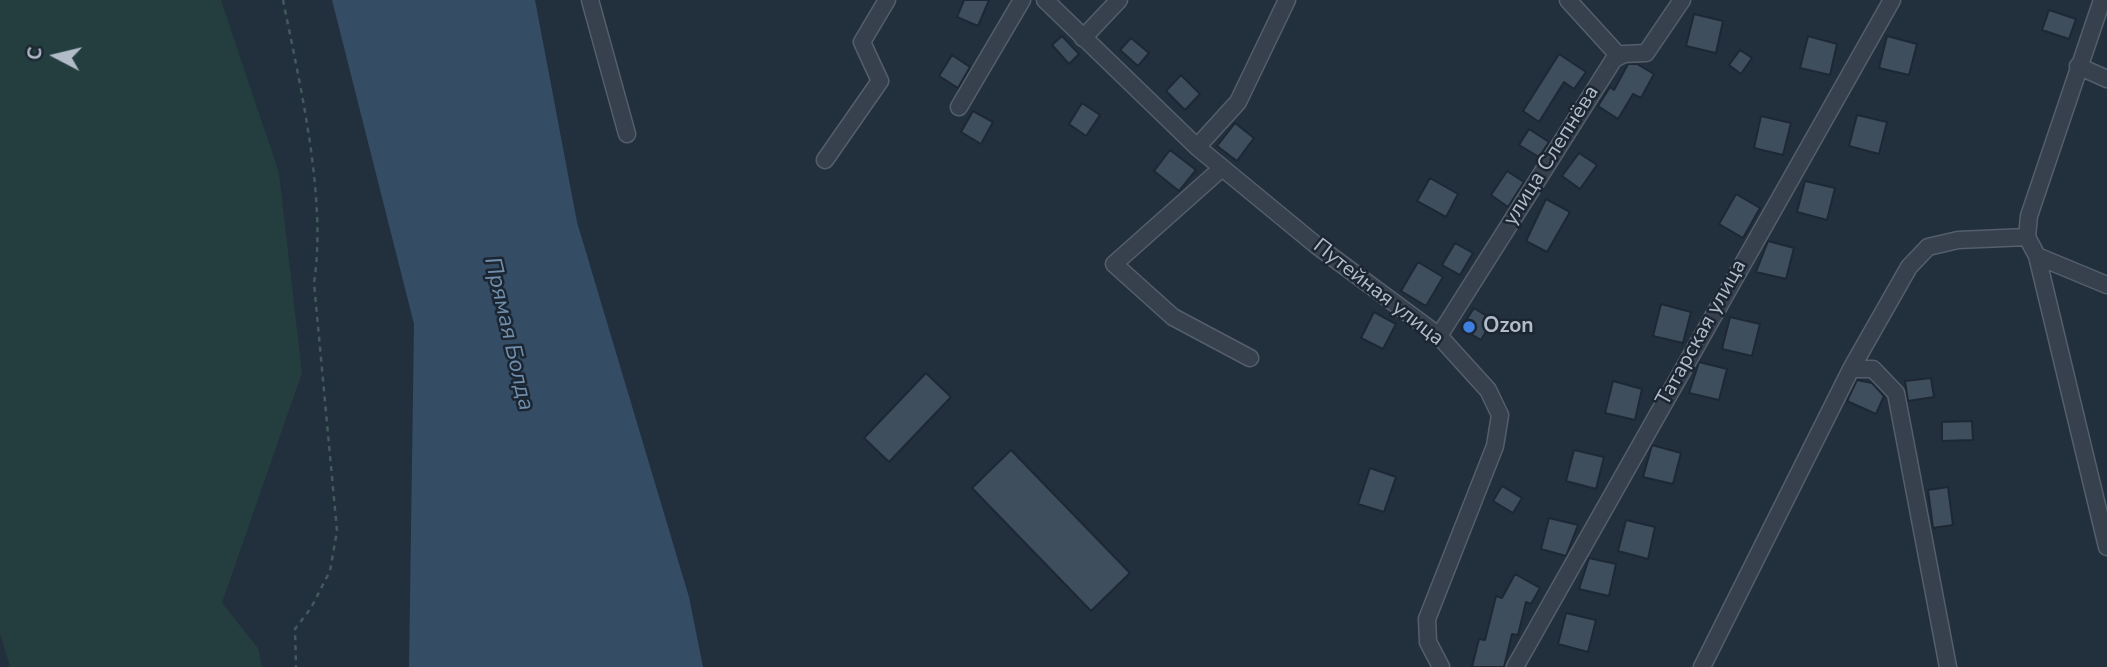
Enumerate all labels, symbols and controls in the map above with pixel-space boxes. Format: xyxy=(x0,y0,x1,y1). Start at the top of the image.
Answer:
north arrow xyxy=(21,21,91,91)
text: С xyxy=(21,45,49,61)
street label: улица Слепнёва xyxy=(1499,81,1605,231)
street label: Путейная улица xyxy=(1308,234,1448,352)
water label: Прямая Болда xyxy=(477,255,539,413)
street label: Татарская улица xyxy=(1651,256,1753,410)
place label: Ozon xyxy=(1483,314,1534,340)
marker: Ozon xyxy=(1461,319,1477,335)

